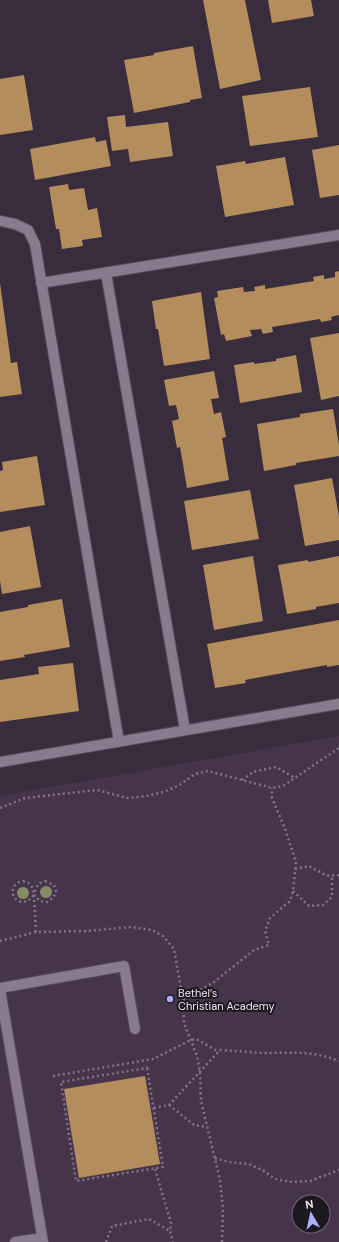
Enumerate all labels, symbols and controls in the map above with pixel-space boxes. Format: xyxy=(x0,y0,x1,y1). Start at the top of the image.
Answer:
place label: Bethel’s Christian Academy xyxy=(178,986,275,1013)
marker: Bethel’s Christian Academy xyxy=(165,994,175,1004)
north arrow xyxy=(291,1194,331,1234)
text: N xyxy=(304,1197,314,1212)

